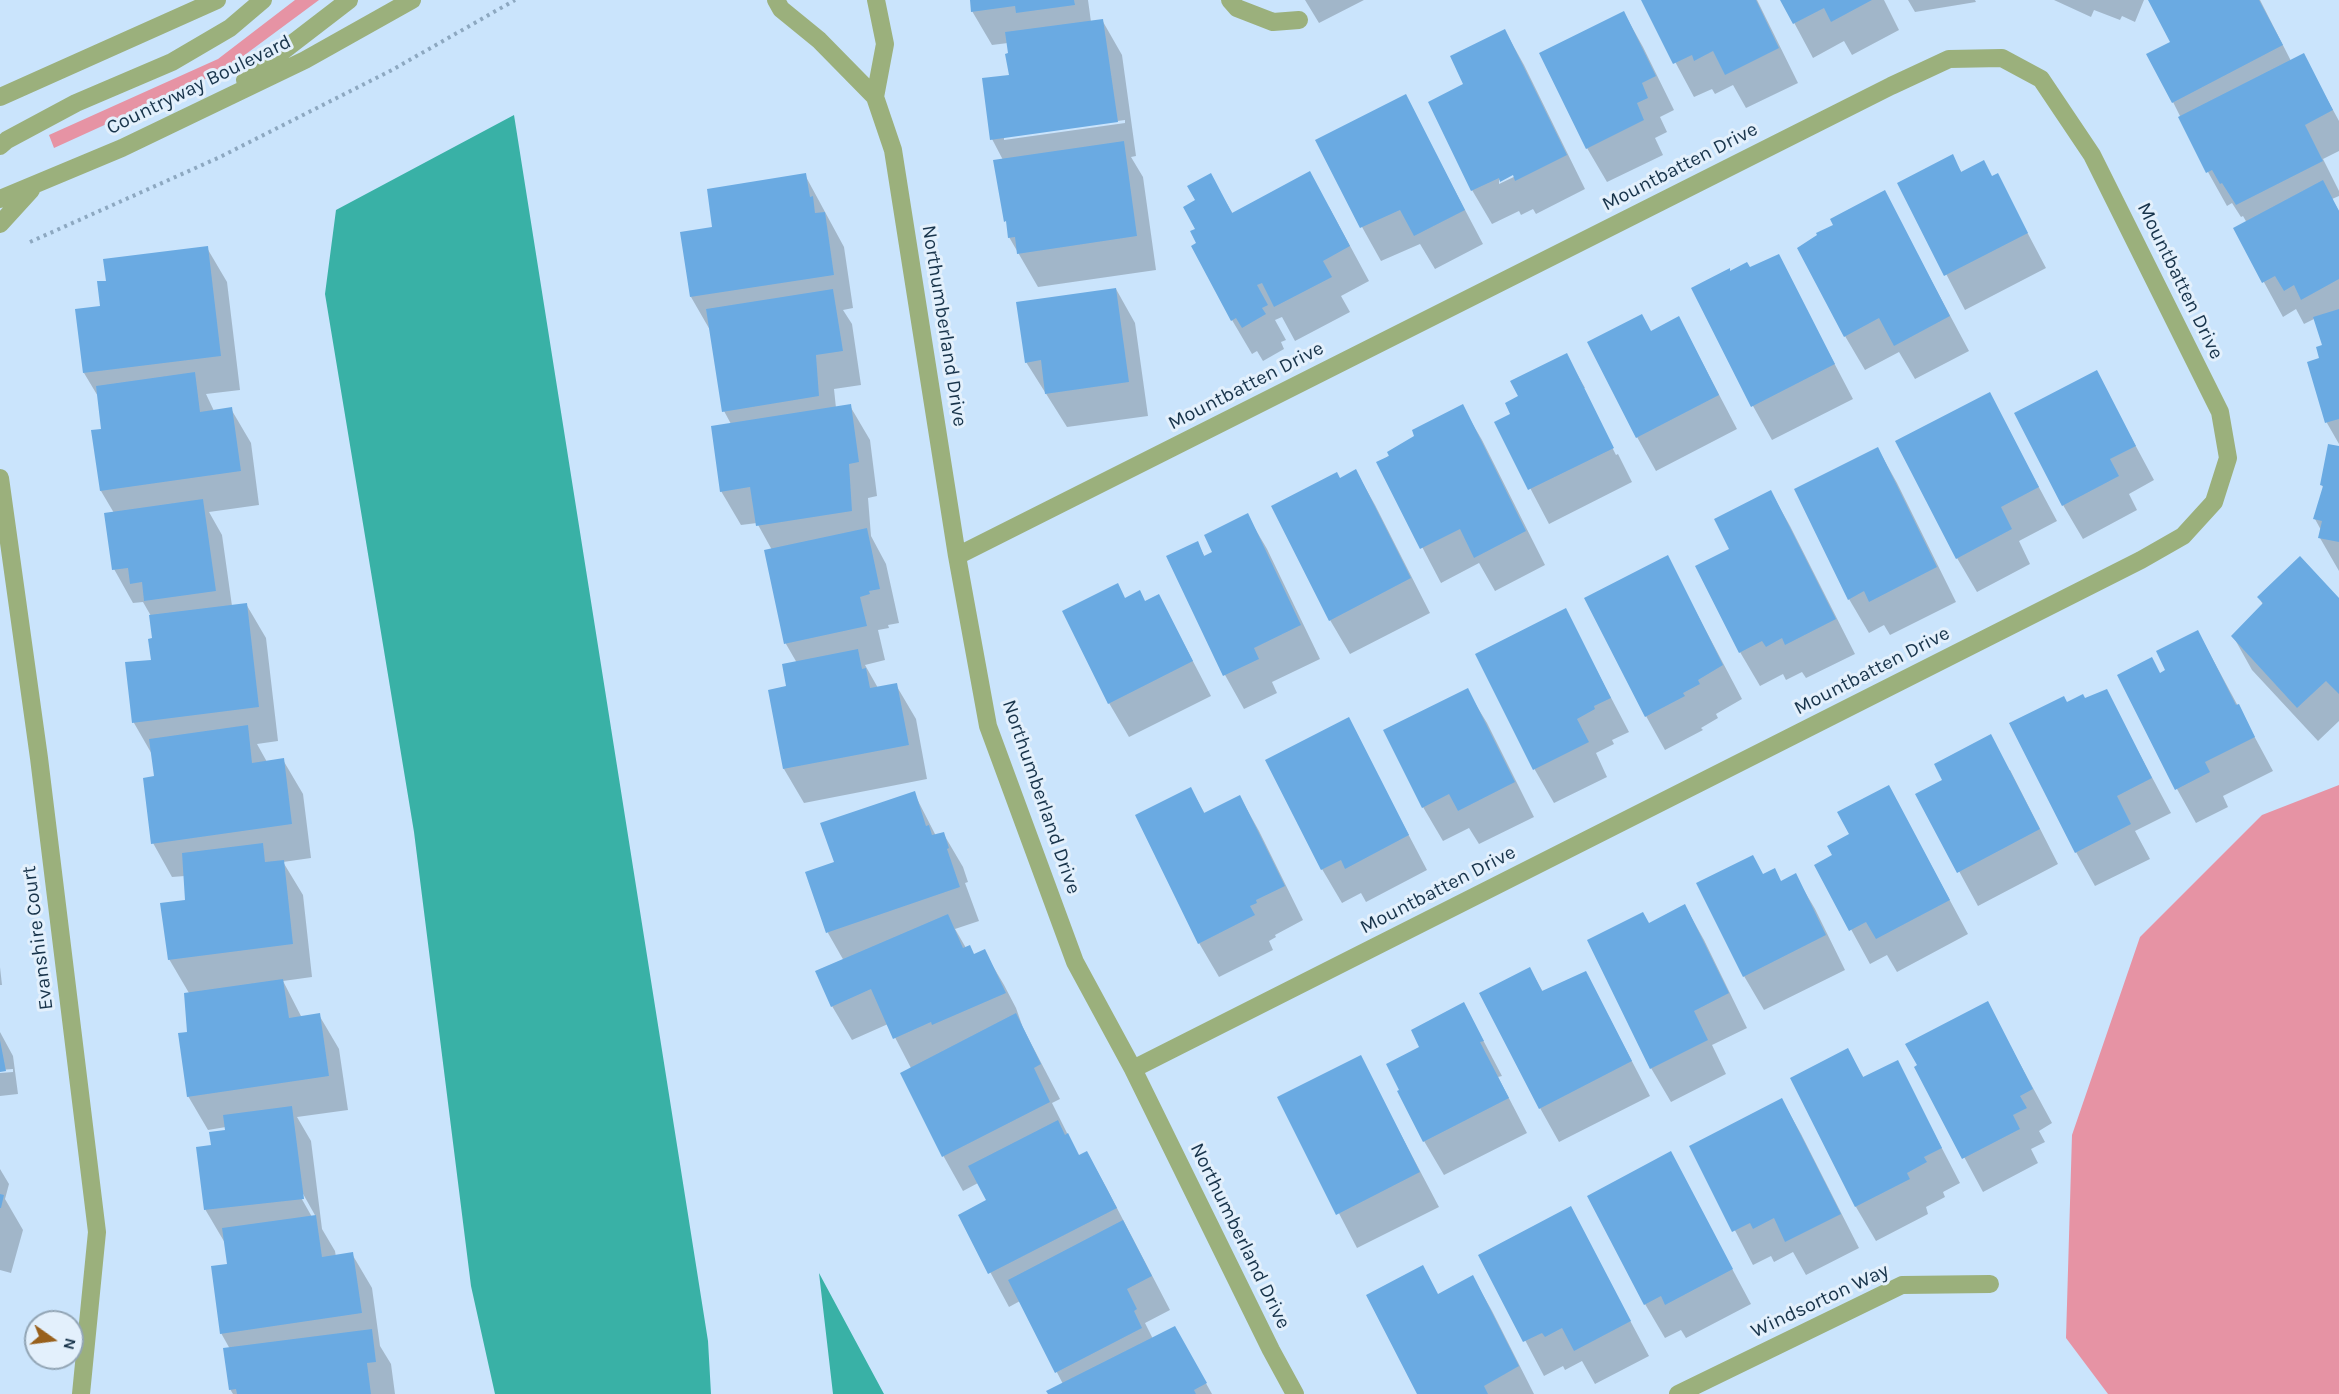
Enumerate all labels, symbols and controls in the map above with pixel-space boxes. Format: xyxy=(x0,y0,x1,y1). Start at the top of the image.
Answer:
street label: Countryway Boulevard xyxy=(103,30,295,140)
street label: Mountbatten Drive xyxy=(1598,117,1762,217)
street label: Mountbatten Drive xyxy=(2132,199,2228,363)
street label: Northumberland Drive xyxy=(916,224,972,428)
street label: Mountbatten Drive xyxy=(1164,336,1328,436)
street label: Mountbatten Drive xyxy=(1790,621,1954,721)
street label: Northumberland Drive xyxy=(997,697,1085,897)
street label: Mountbatten Drive xyxy=(1356,840,1520,940)
street label: Evanshire Court xyxy=(17,864,59,1012)
street label: Northumberland Drive xyxy=(1185,1139,1295,1333)
street label: Windsorton Way xyxy=(1747,1259,1893,1343)
north arrow xyxy=(24,1310,84,1370)
text: N xyxy=(59,1336,81,1352)

